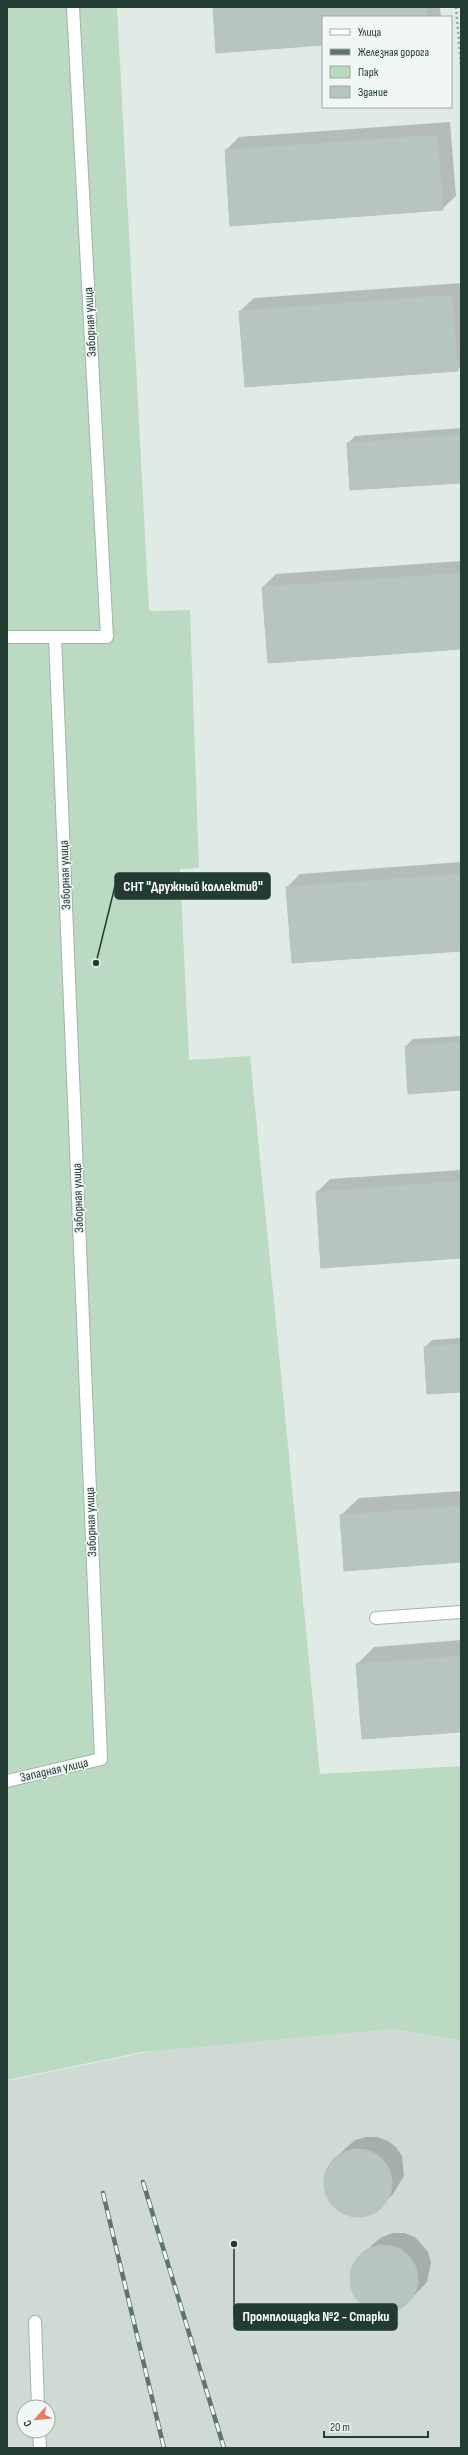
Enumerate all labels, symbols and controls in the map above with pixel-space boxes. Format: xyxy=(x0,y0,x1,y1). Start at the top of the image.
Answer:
legend xyxy=(322,16,452,108)
text: Улица xyxy=(358,25,382,40)
text: Железная дорога xyxy=(358,45,430,60)
text: Парк xyxy=(358,65,379,80)
text: Здание xyxy=(358,85,388,100)
street label: Заборная улица xyxy=(80,287,100,357)
street label: Заборная улица xyxy=(56,840,74,910)
callout: СНТ "Дружный коллектив" xyxy=(115,873,270,899)
text: СНТ "Дружный коллектив" xyxy=(123,878,263,895)
street label: Заборная улица xyxy=(69,1163,87,1233)
street label: Заборная улица xyxy=(82,1487,100,1557)
street label: Западная улица xyxy=(18,1754,90,1786)
callout: Промплощадка №2 - Старки xyxy=(234,2304,397,2330)
text: Промплощадка №2 - Старки xyxy=(243,2308,389,2325)
north arrow xyxy=(16,2399,56,2439)
scale bar xyxy=(324,2413,428,2439)
text: С xyxy=(20,2418,35,2429)
text: 20 m xyxy=(330,2420,350,2435)

